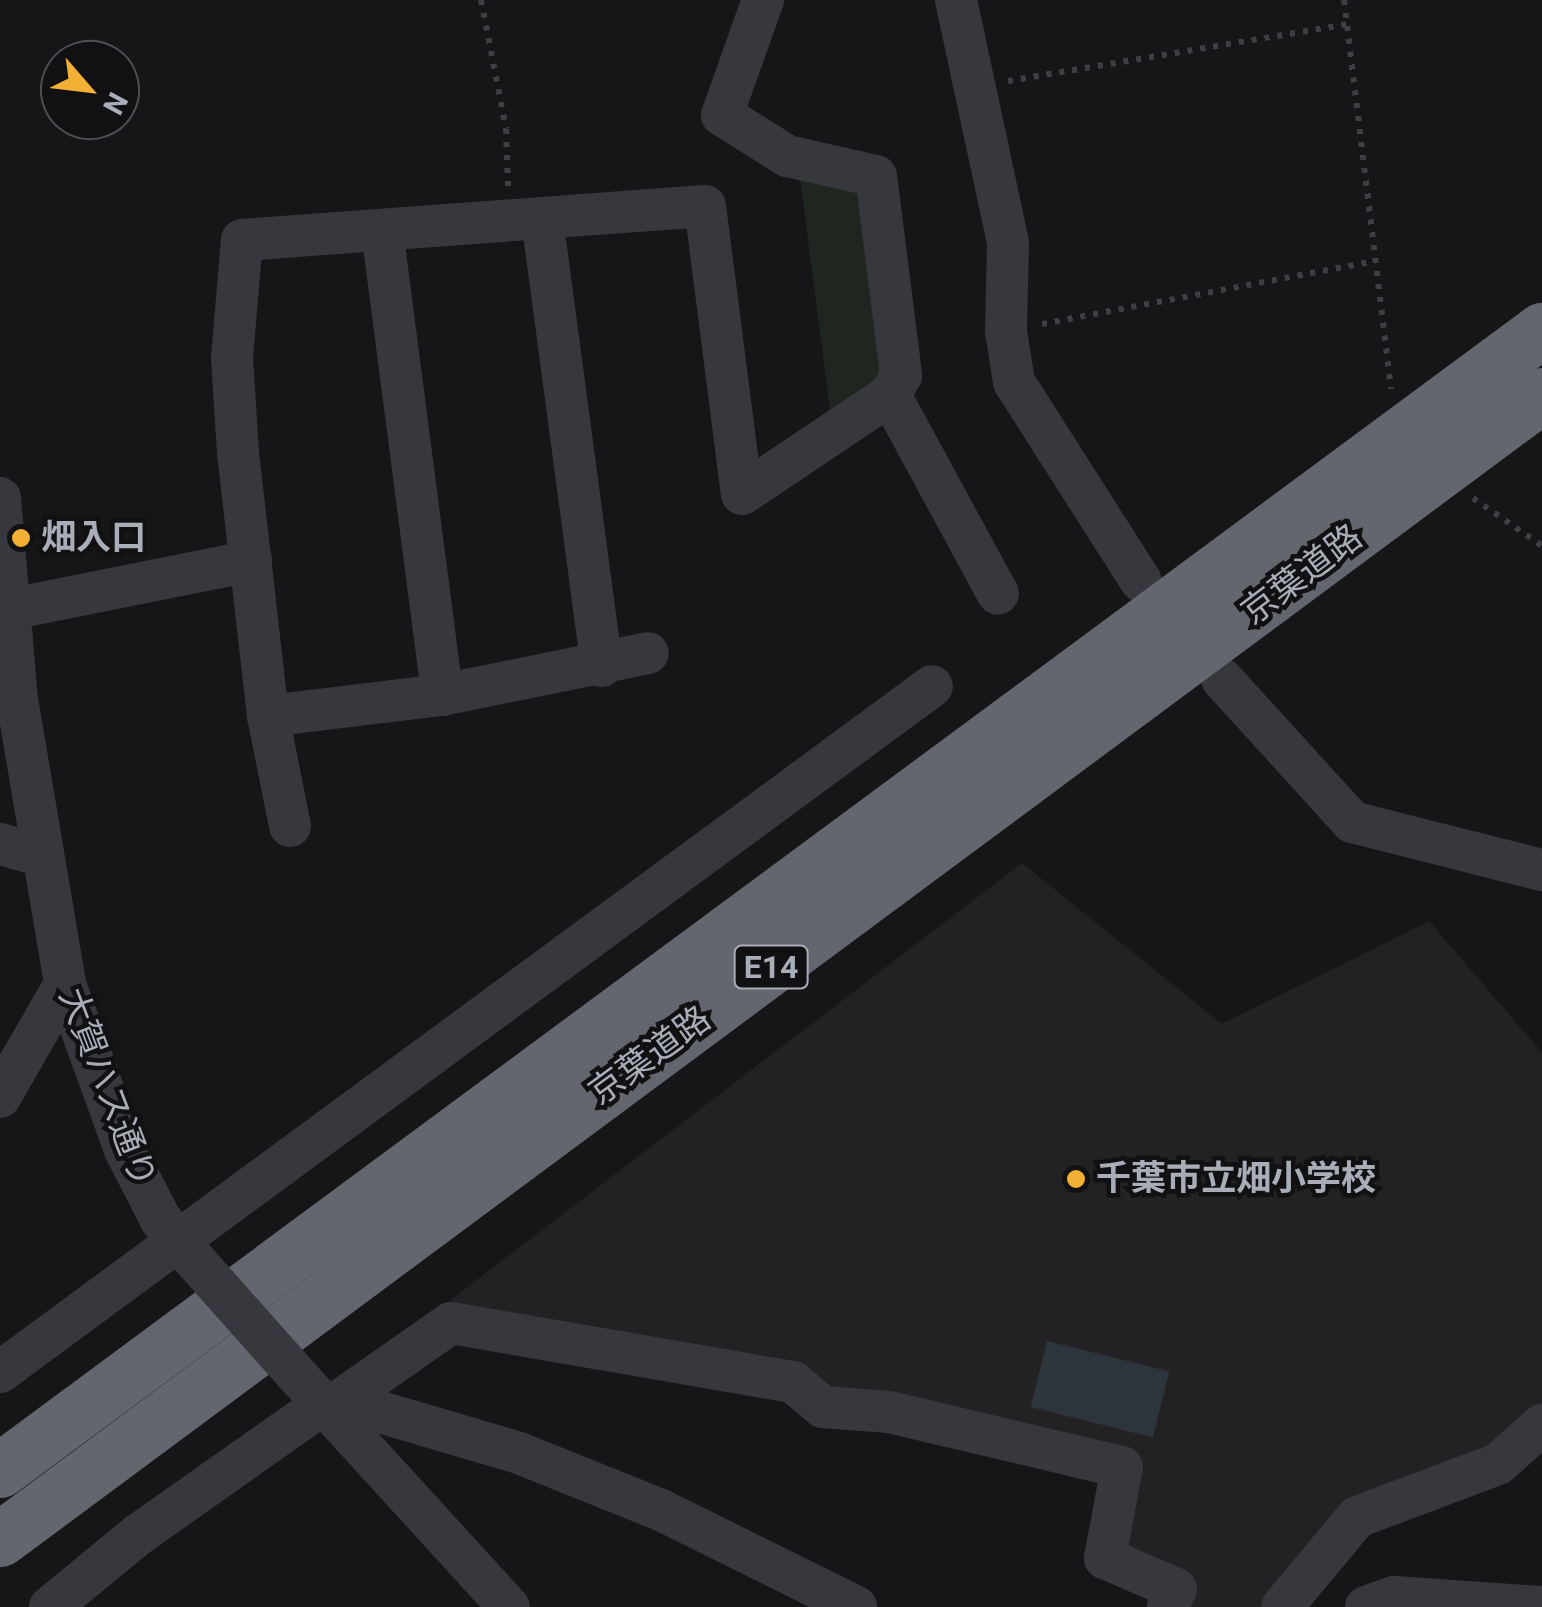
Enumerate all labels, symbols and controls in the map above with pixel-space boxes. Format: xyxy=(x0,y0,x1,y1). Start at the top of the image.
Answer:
north arrow xyxy=(40,40,140,140)
text: N xyxy=(96,87,134,120)
street label: 京葉道路 xyxy=(1233,516,1371,634)
place label: 畑入口 xyxy=(41,517,146,559)
marker: 畑入口 xyxy=(10,527,32,549)
road number: E14 xyxy=(734,940,808,994)
street label: 大賀ハス通り xyxy=(50,982,164,1194)
street label: 京葉道路 xyxy=(581,998,719,1114)
place label: 千葉市立畑小学校 xyxy=(1096,1158,1376,1200)
marker: 千葉市立畑小学校 xyxy=(1065,1168,1087,1190)

